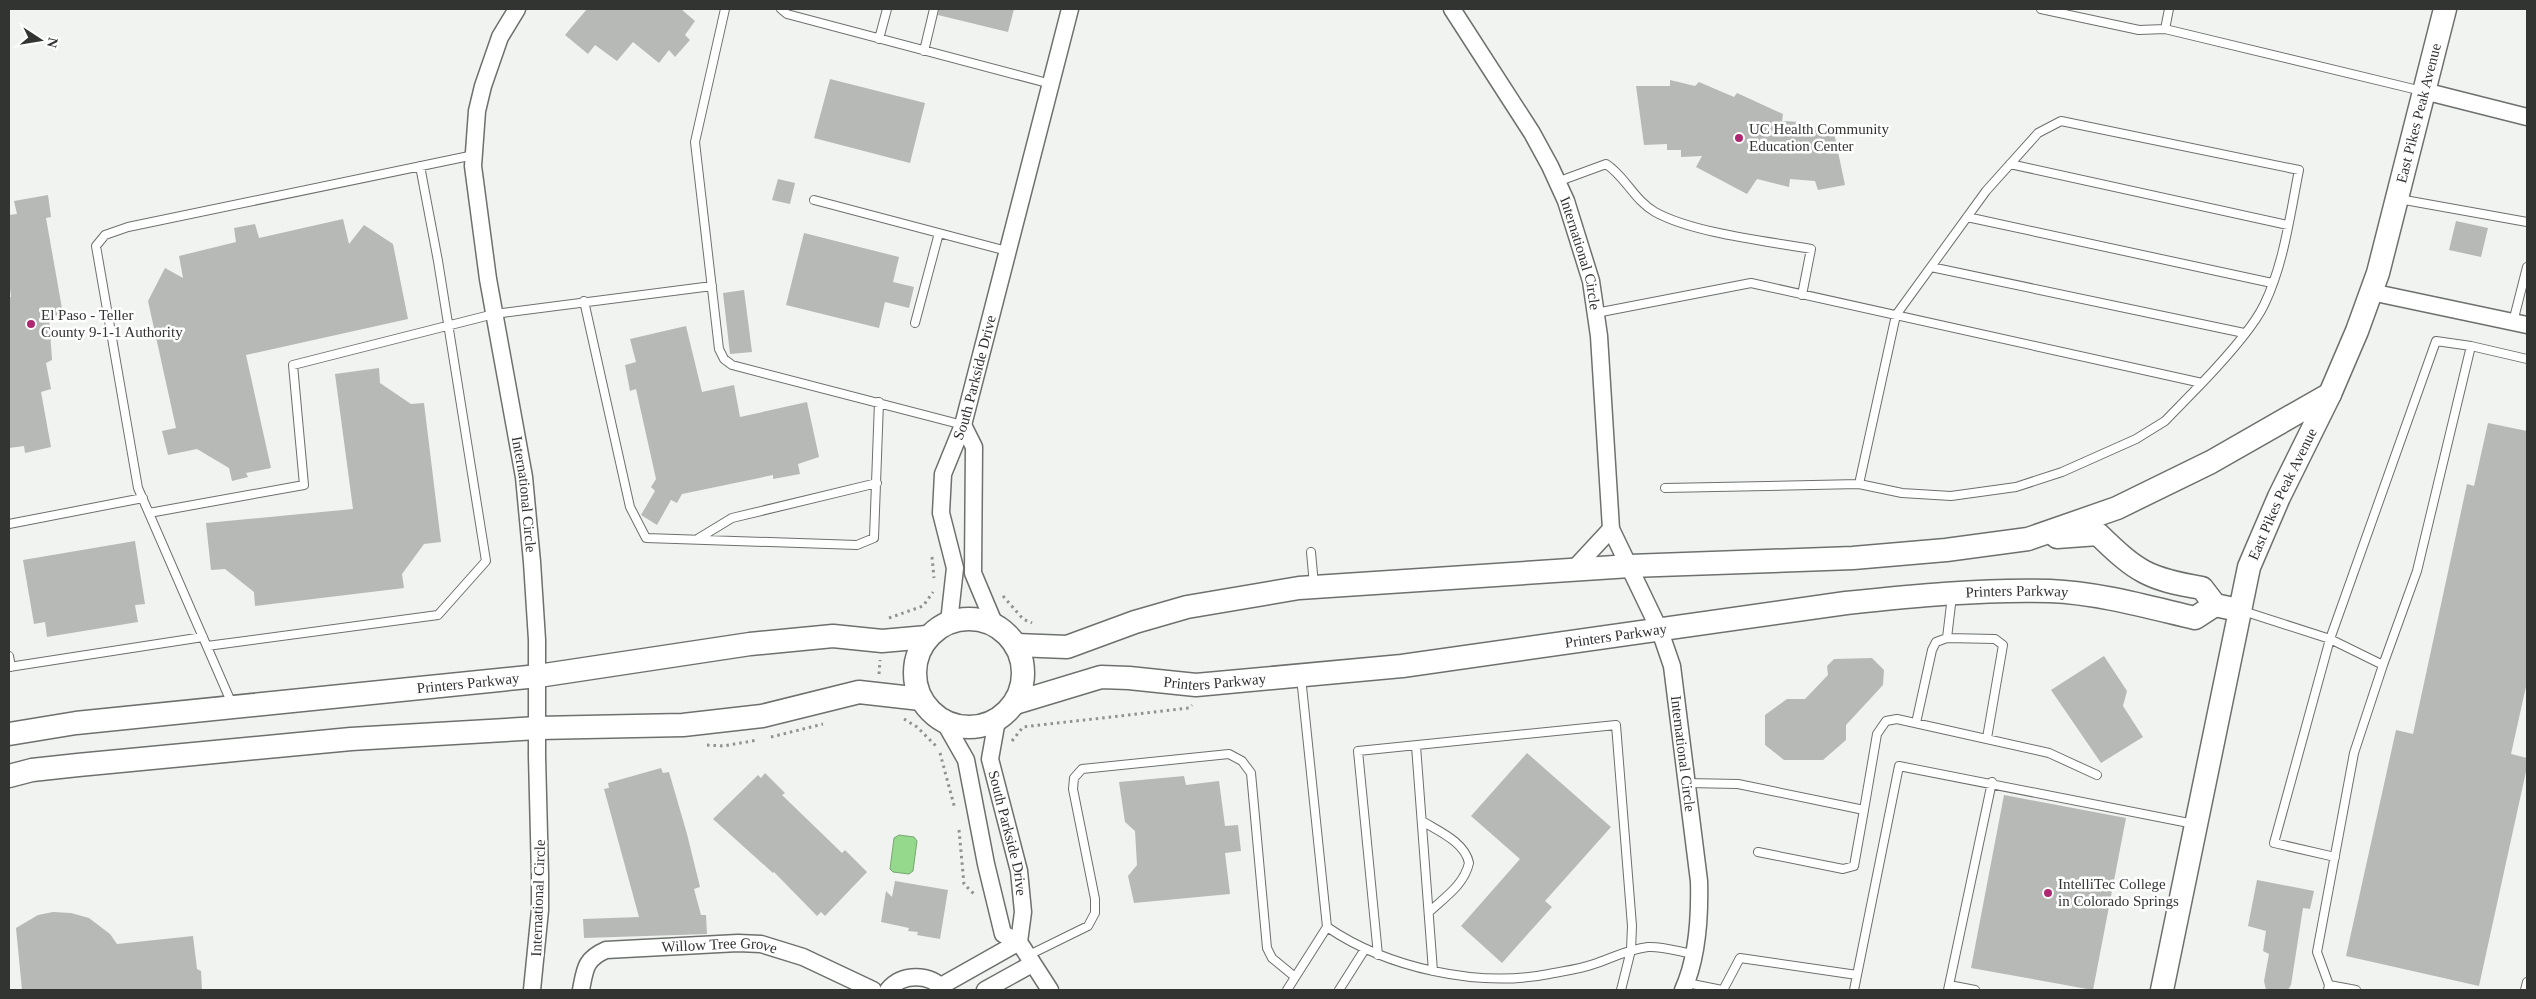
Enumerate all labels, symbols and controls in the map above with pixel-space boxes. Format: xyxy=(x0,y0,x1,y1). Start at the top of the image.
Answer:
north arrow xyxy=(15,15,65,65)
text: N xyxy=(44,36,61,49)
street label: East Pikes Peak Avenue xyxy=(2393,41,2444,185)
place label: UC Health Community Education Center xyxy=(1749,121,1889,154)
marker: UC Health Community Education Center xyxy=(1733,132,1745,144)
street label: International Circle xyxy=(1557,194,1603,311)
place label: El Paso - Teller County 9-1-1 Authority xyxy=(41,307,183,340)
street label: South Parkside Drive xyxy=(950,313,999,442)
marker: El Paso - Teller County 9-1-1 Authority xyxy=(25,318,37,330)
street label: East Pikes Peak Avenue xyxy=(2245,425,2320,562)
street label: International Circle xyxy=(509,435,539,554)
street label: Printers Parkway xyxy=(1965,583,2070,600)
street label: Printers Parkway xyxy=(1564,620,1668,651)
street label: Printers Parkway xyxy=(416,670,521,696)
street label: Printers Parkway xyxy=(1163,671,1267,693)
street label: International Circle xyxy=(1668,695,1698,813)
street label: South Parkside Drive xyxy=(985,769,1029,897)
street label: International Circle xyxy=(528,839,548,957)
place label: IntelliTec College in Colorado Springs xyxy=(2058,876,2179,909)
marker: IntelliTec College in Colorado Springs xyxy=(2042,887,2054,899)
street label: Willow Tree Grove xyxy=(661,935,780,957)

